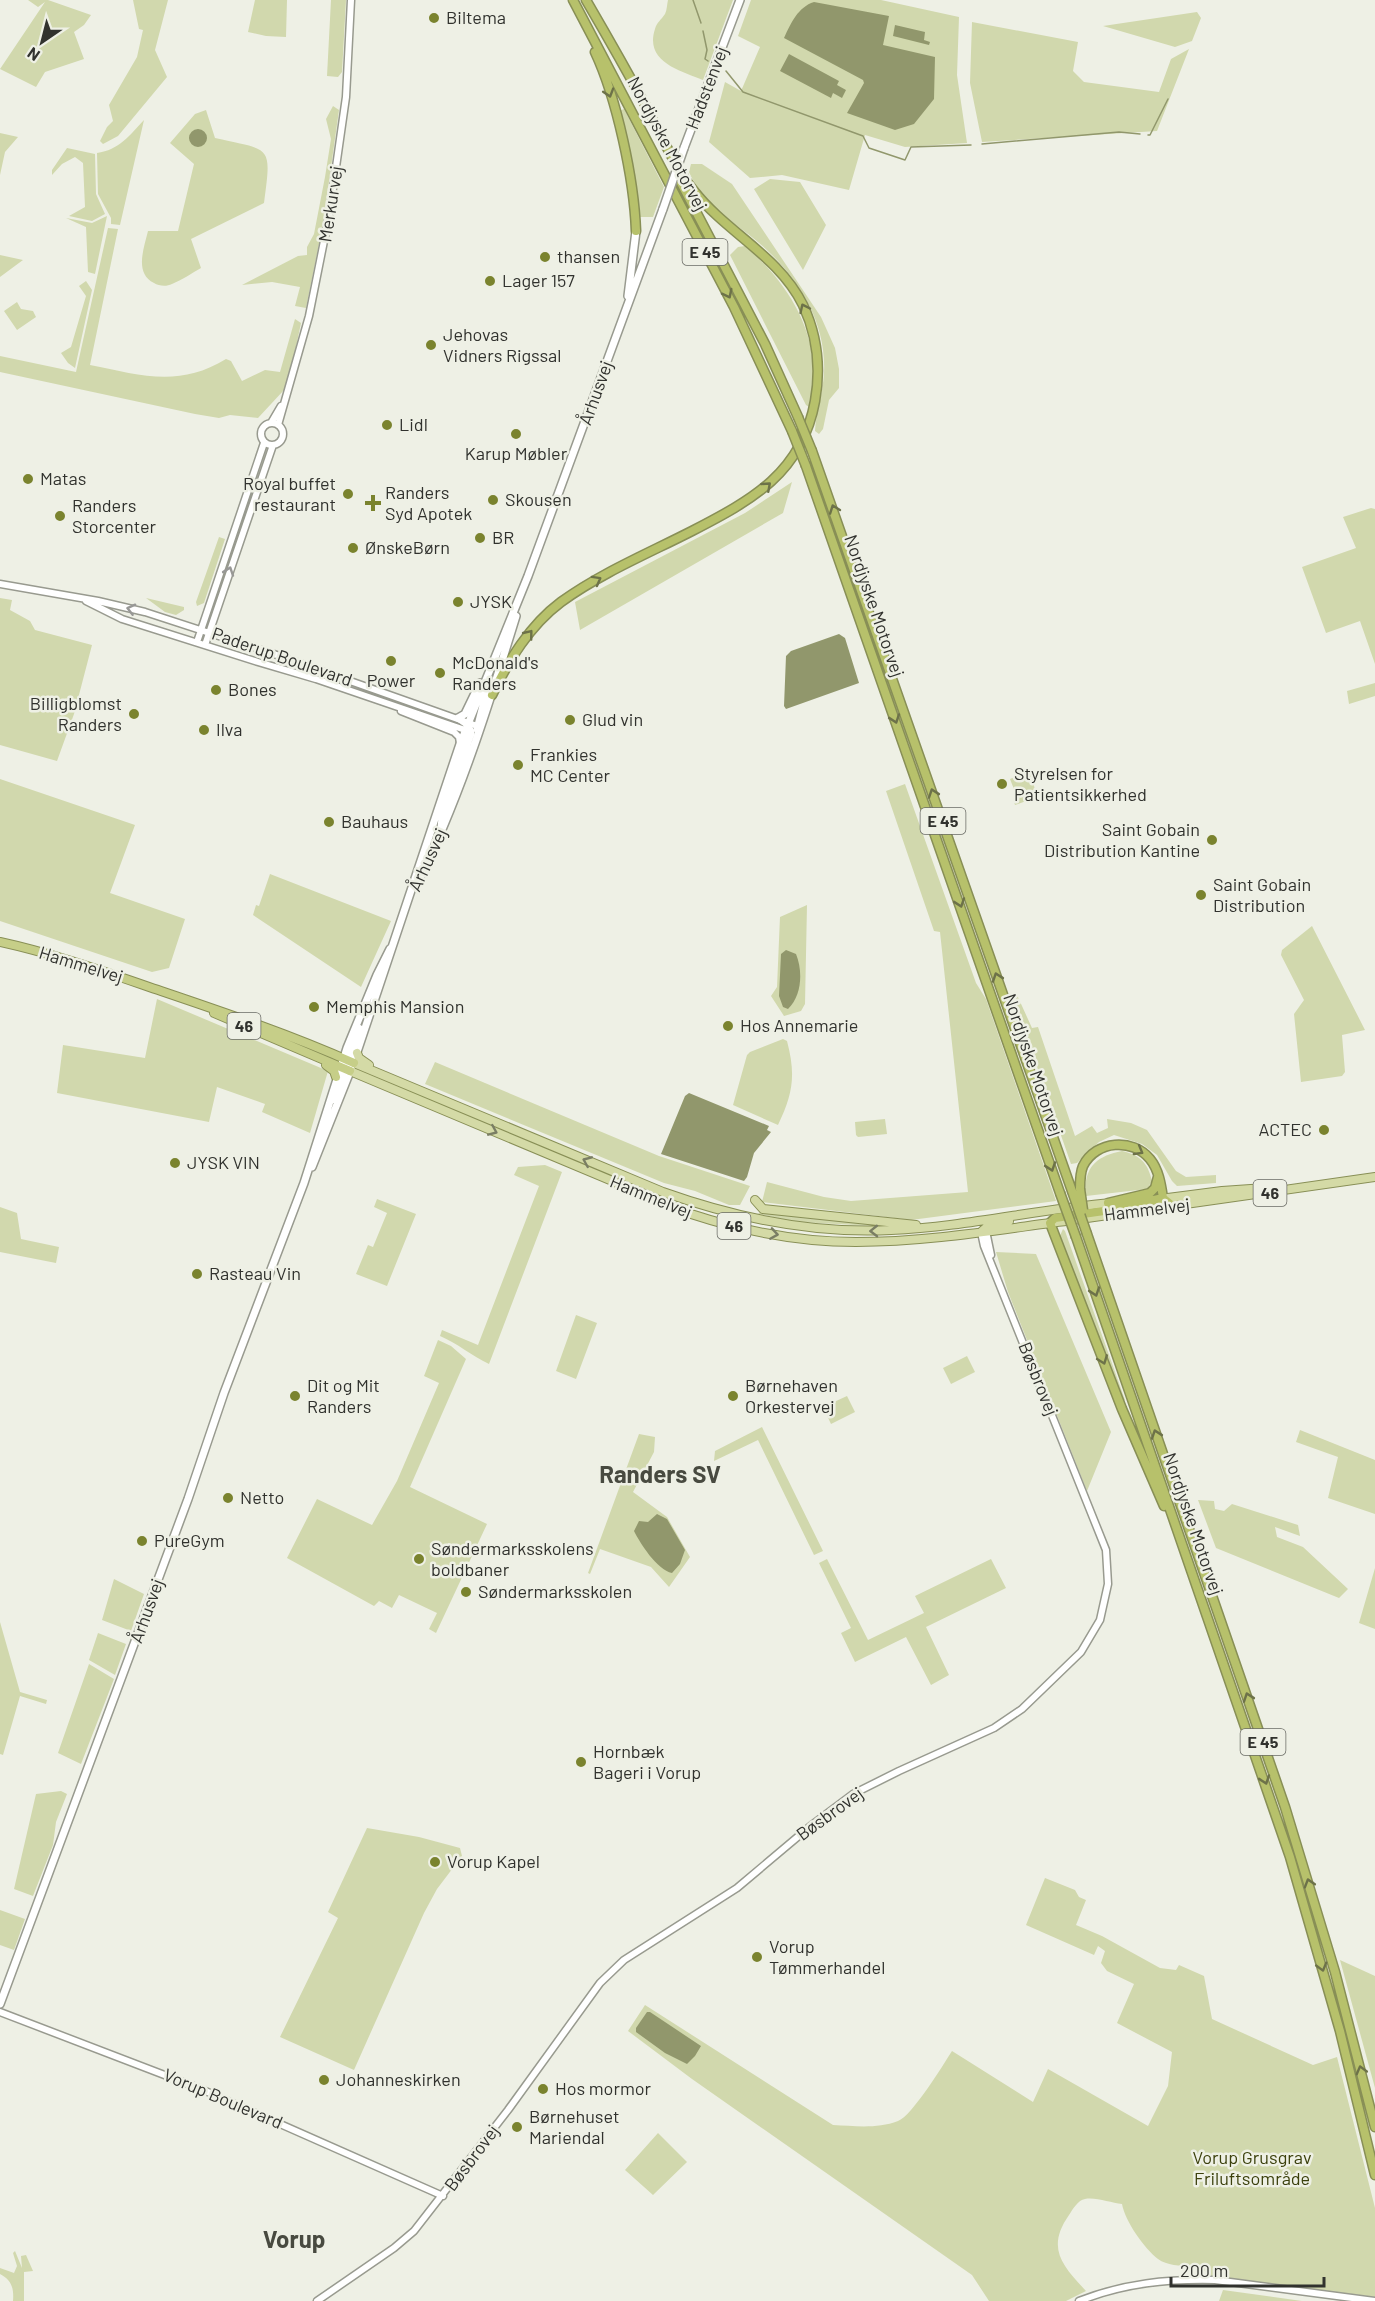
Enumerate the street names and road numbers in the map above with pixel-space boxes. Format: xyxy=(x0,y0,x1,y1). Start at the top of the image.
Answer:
street label: Hadstenvej xyxy=(680,43,732,132)
street label: Nordjyske Motorvej xyxy=(623,73,713,214)
street label: Merkurvej xyxy=(313,164,347,244)
road number: E 45 xyxy=(682,239,728,265)
street label: Århusvej xyxy=(573,357,617,428)
street label: Nordjyske Motorvej xyxy=(840,532,910,680)
street label: Paderup Boulevard xyxy=(209,622,355,690)
road number: E 45 xyxy=(920,808,966,834)
street label: Århusvej xyxy=(403,824,451,895)
street label: Hammelvej xyxy=(37,941,126,987)
street label: Nordjyske Motorvej xyxy=(999,991,1069,1139)
road number: 46 xyxy=(228,1013,260,1039)
street label: Hammelvej xyxy=(607,1170,696,1222)
road number: 46 xyxy=(1254,1180,1286,1206)
street label: Hammelvej xyxy=(1103,1193,1191,1225)
road number: 46 xyxy=(718,1213,750,1239)
street label: Bøsbrovej xyxy=(1014,1339,1064,1419)
street label: Nordjyske Motorvej xyxy=(1159,1450,1229,1598)
street label: Århusvej xyxy=(124,1575,168,1646)
road number: E 45 xyxy=(1240,1729,1286,1755)
street label: Bøsbrovej xyxy=(792,1782,867,1845)
street label: Vorup Boulevard xyxy=(160,2063,286,2133)
street label: Bøsbrovej xyxy=(439,2120,503,2195)

